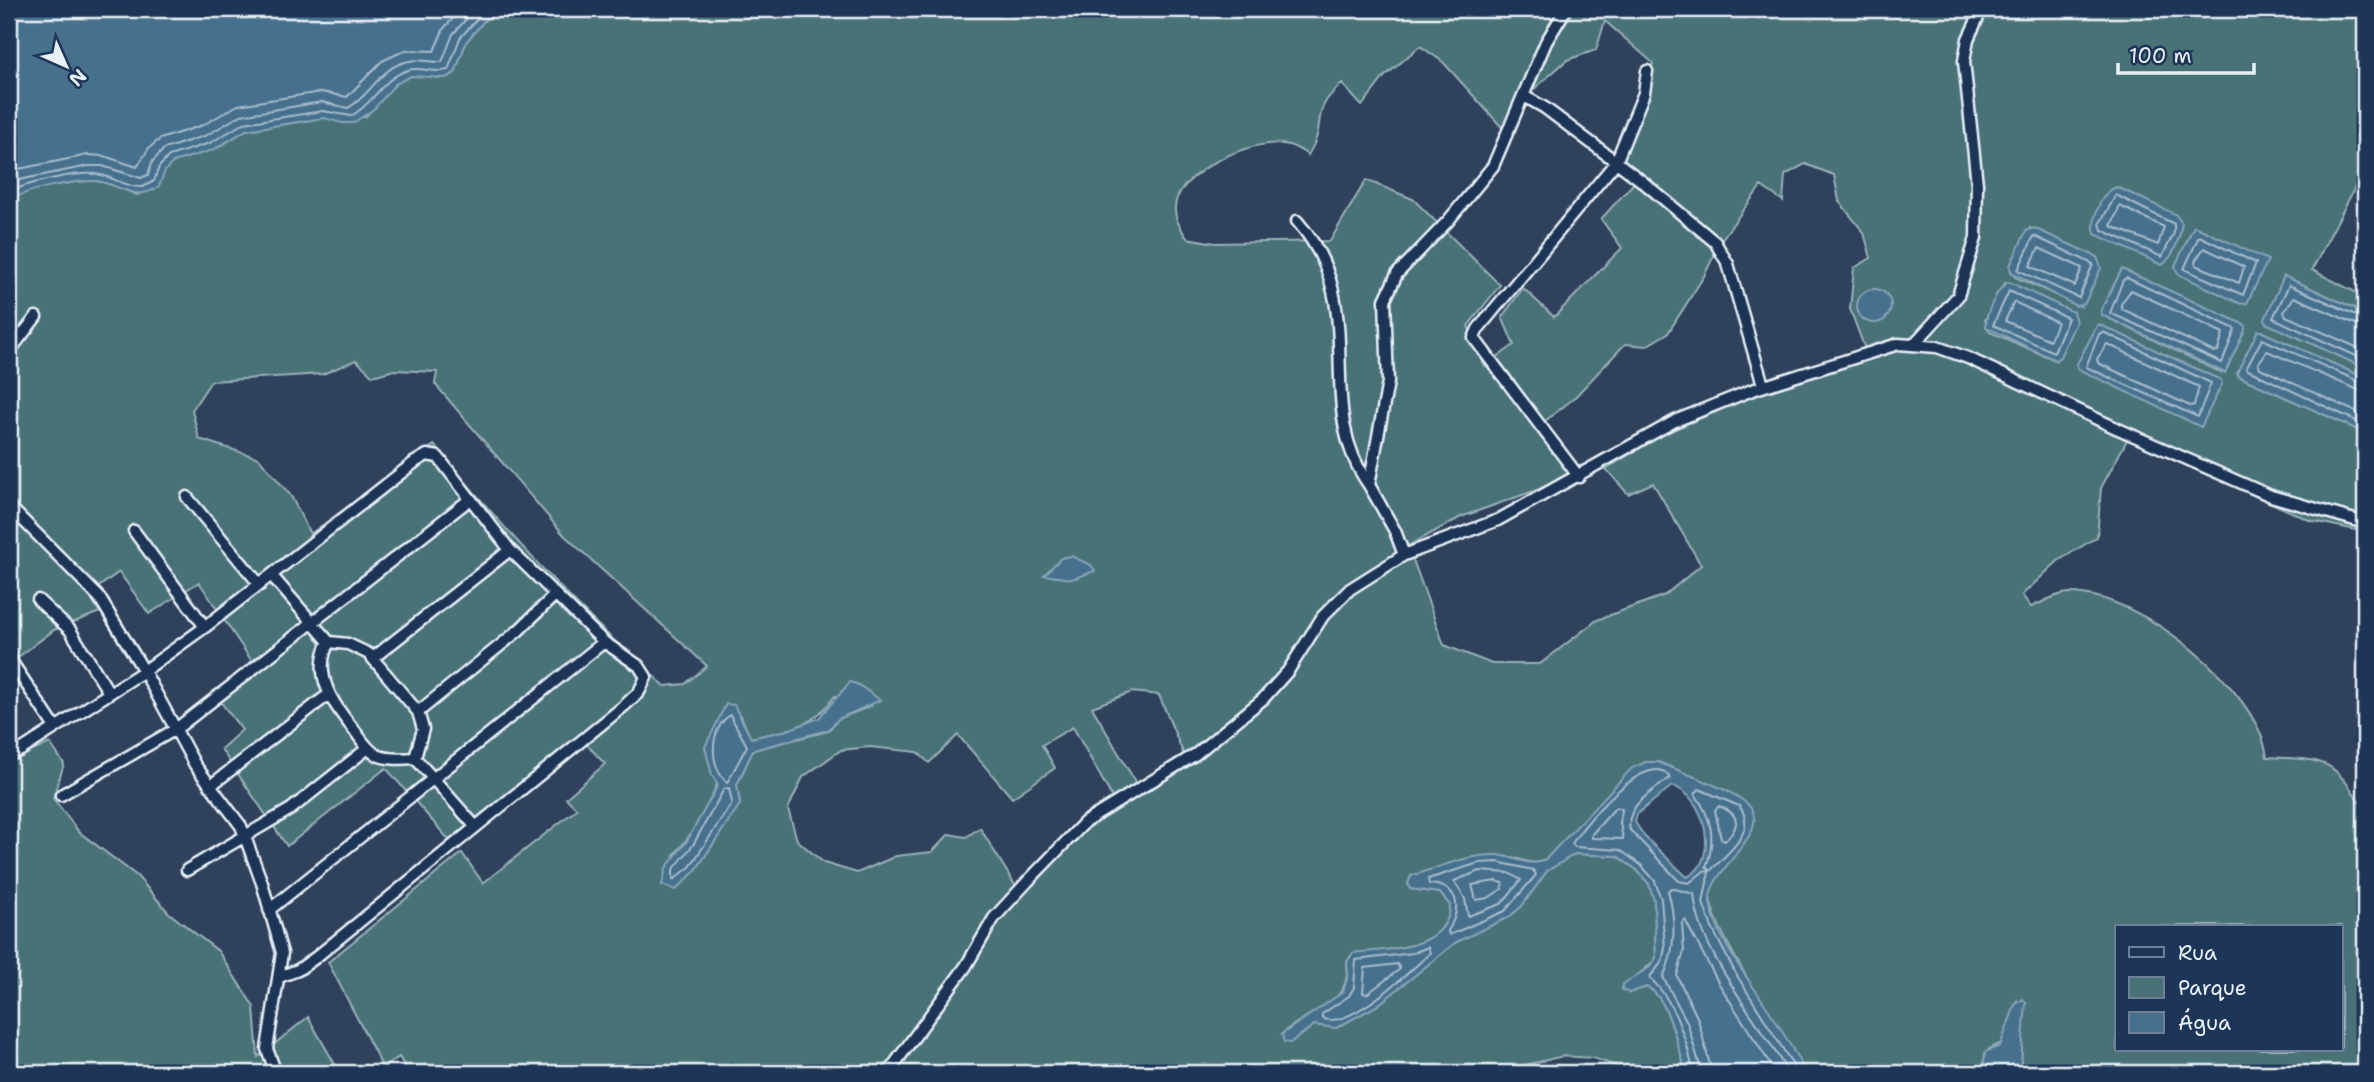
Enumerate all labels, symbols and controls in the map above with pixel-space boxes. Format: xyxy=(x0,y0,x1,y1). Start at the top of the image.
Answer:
north arrow xyxy=(32,32,102,102)
scale bar xyxy=(2118,32,2255,76)
text: 100 m xyxy=(2129,42,2192,70)
text: N xyxy=(64,64,92,92)
legend xyxy=(2115,925,2342,1050)
text: Rua xyxy=(2178,939,2217,967)
text: Parque xyxy=(2178,974,2247,1002)
text: Água xyxy=(2178,1008,2231,1037)

